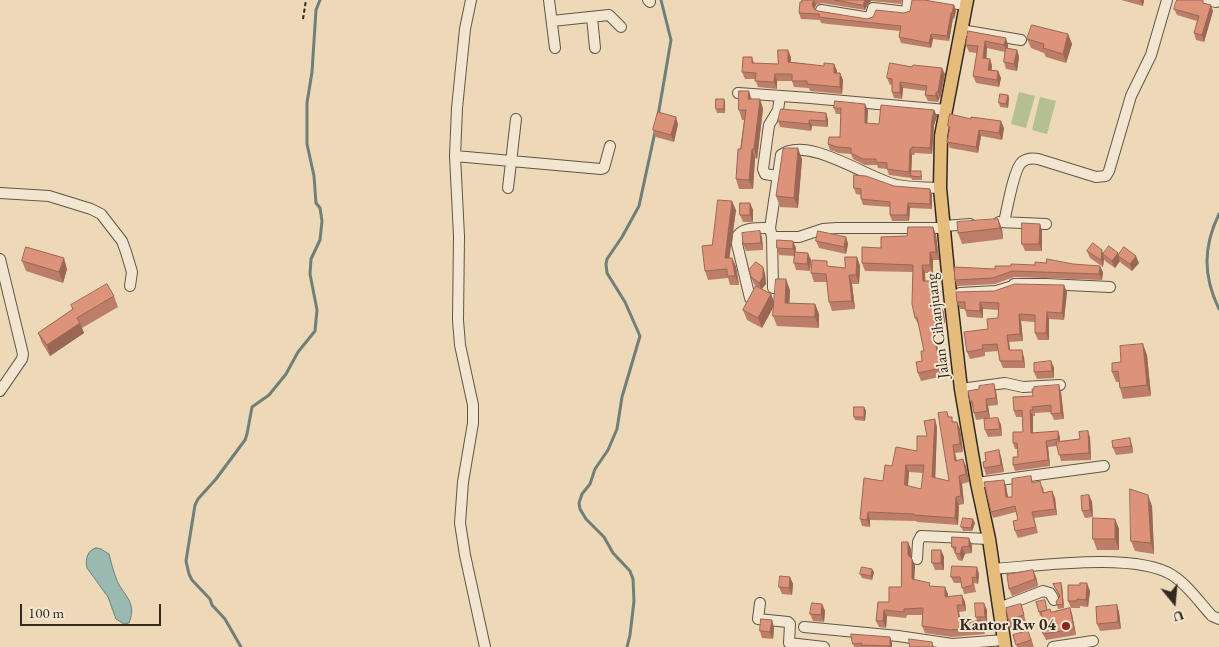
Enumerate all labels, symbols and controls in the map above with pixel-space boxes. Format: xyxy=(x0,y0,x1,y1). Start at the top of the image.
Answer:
street label: Jalan Cihanjuang xyxy=(922,272,954,380)
north arrow xyxy=(1149,577,1199,627)
scale bar xyxy=(22,594,164,626)
text: 100 m xyxy=(28,603,64,622)
text: U xyxy=(1171,606,1186,626)
place label: Kantor Rw 04 xyxy=(960,616,1056,636)
marker: Kantor Rw 04 xyxy=(1060,620,1072,632)

